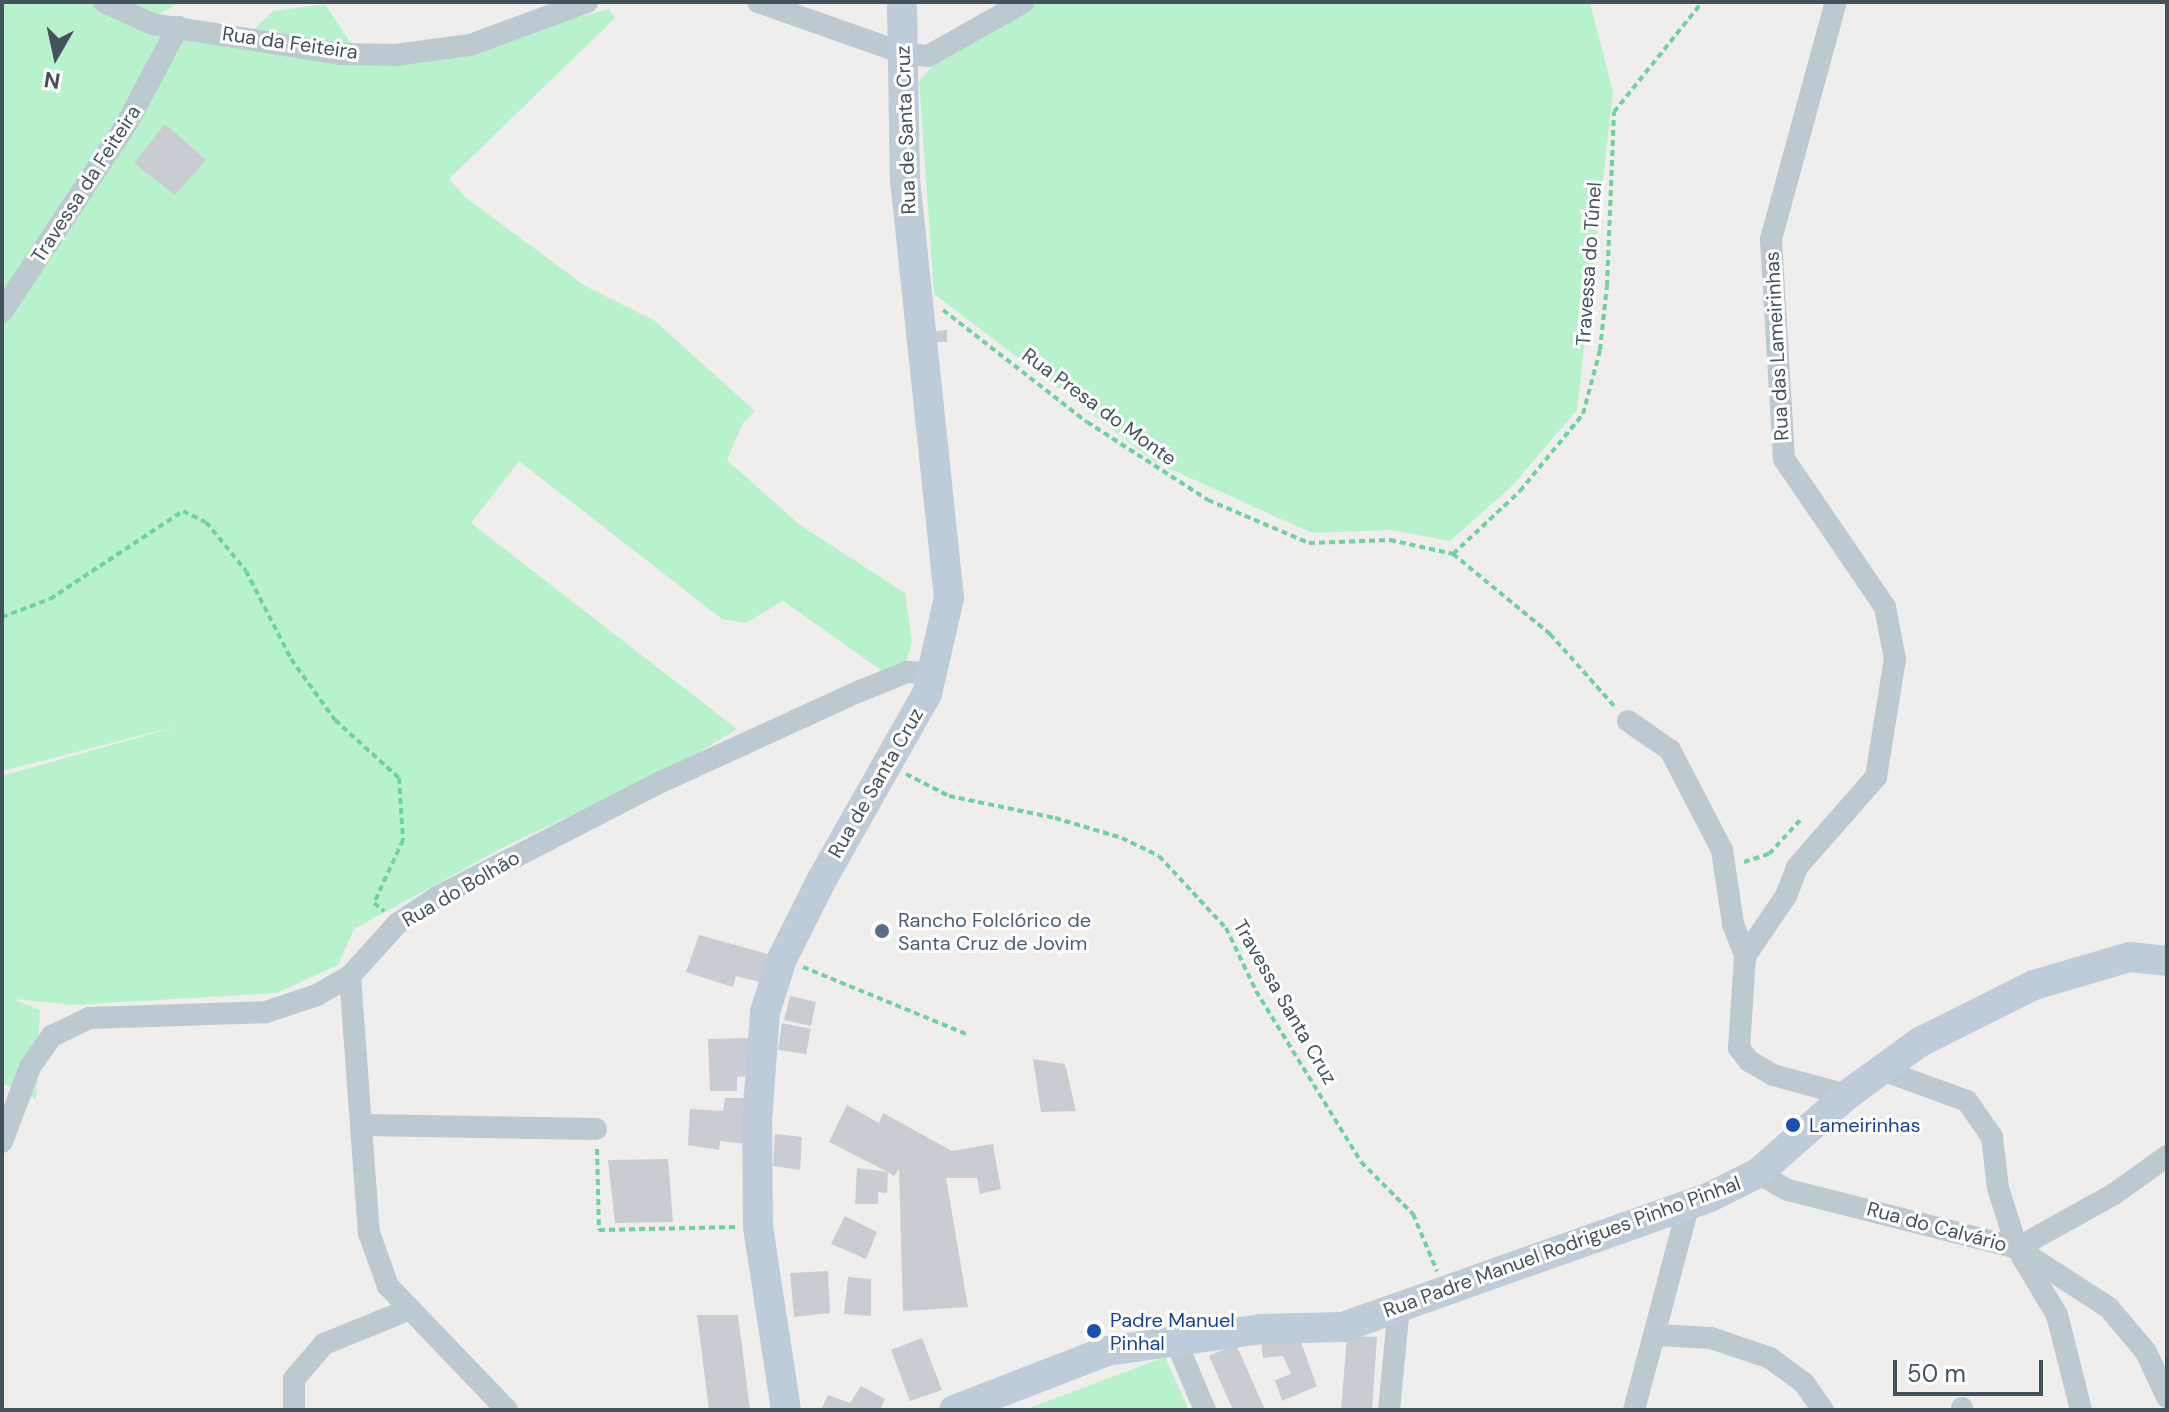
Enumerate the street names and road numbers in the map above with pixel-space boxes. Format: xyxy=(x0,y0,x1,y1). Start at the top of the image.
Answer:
street label: Rua da Feiteira xyxy=(221,22,359,64)
street label: Rua de Santa Cruz xyxy=(891,45,921,215)
street label: Travessa da Feiteira xyxy=(26,101,146,267)
street label: Travessa do Túnel xyxy=(1571,181,1607,347)
street label: Rua das Lameirinhas xyxy=(1760,251,1794,441)
street label: Rua Presa do Monte xyxy=(1017,343,1181,471)
street label: Rua de Santa Cruz xyxy=(823,704,929,862)
street label: Rua do Bolhão xyxy=(398,846,524,932)
street label: Travessa Santa Cruz xyxy=(1228,915,1342,1089)
street label: Rua Padre Manuel Rodrigues Pinho Pinhal xyxy=(1380,1171,1744,1323)
street label: Rua do Calvário xyxy=(1864,1197,2010,1257)

